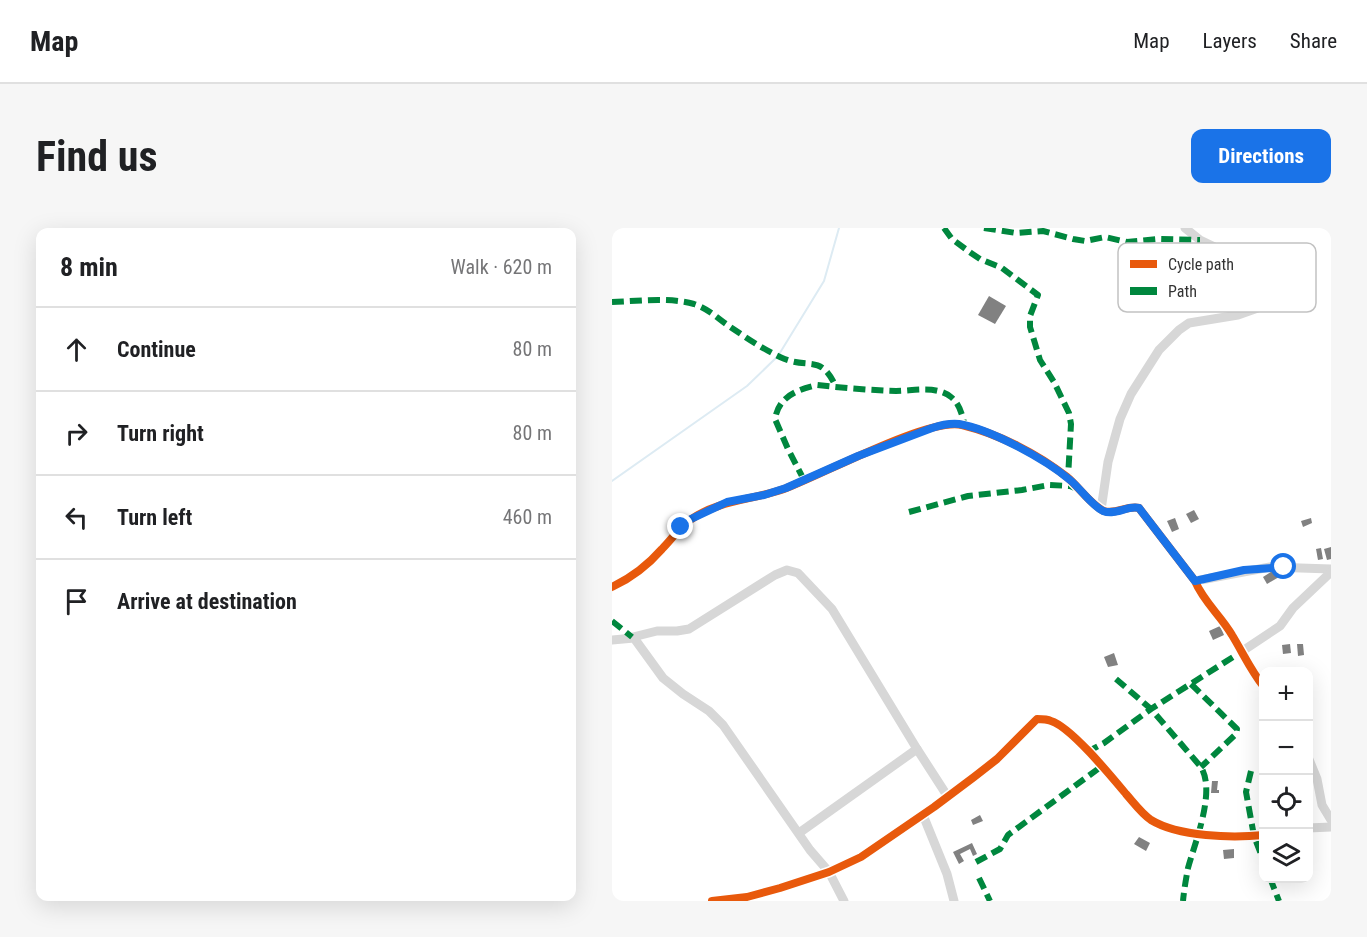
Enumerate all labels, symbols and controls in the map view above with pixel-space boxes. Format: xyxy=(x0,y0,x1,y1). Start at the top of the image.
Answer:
text: Map xyxy=(30,25,78,58)
text: Map xyxy=(1133,29,1170,53)
text: Layers xyxy=(1203,29,1257,53)
text: Share xyxy=(1290,29,1337,53)
button: Directions xyxy=(1191,129,1331,183)
text: Find us xyxy=(36,132,157,181)
legend xyxy=(1118,243,1316,312)
text: 8 min xyxy=(60,252,118,282)
text: Walk · 620 m xyxy=(451,255,552,279)
text: Cycle path xyxy=(1168,255,1234,274)
text: Path xyxy=(1168,282,1197,301)
icon: ahead xyxy=(60,333,93,366)
text: Continue xyxy=(117,337,196,362)
text: 80 m xyxy=(513,337,552,361)
icon: right xyxy=(60,417,93,450)
text: Turn right xyxy=(117,421,204,446)
text: 80 m xyxy=(513,421,552,445)
icon: left xyxy=(60,501,93,534)
text: Turn left xyxy=(117,505,192,530)
text: 460 m xyxy=(503,505,552,529)
route end xyxy=(667,513,693,539)
route start xyxy=(1270,553,1296,579)
icon: arrive xyxy=(60,585,93,618)
text: Arrive at destination xyxy=(117,589,297,614)
map controls xyxy=(1259,667,1313,883)
button: + xyxy=(1259,667,1313,721)
button: − xyxy=(1259,721,1313,775)
button: locate xyxy=(1259,775,1313,829)
button: layers xyxy=(1259,829,1313,883)

